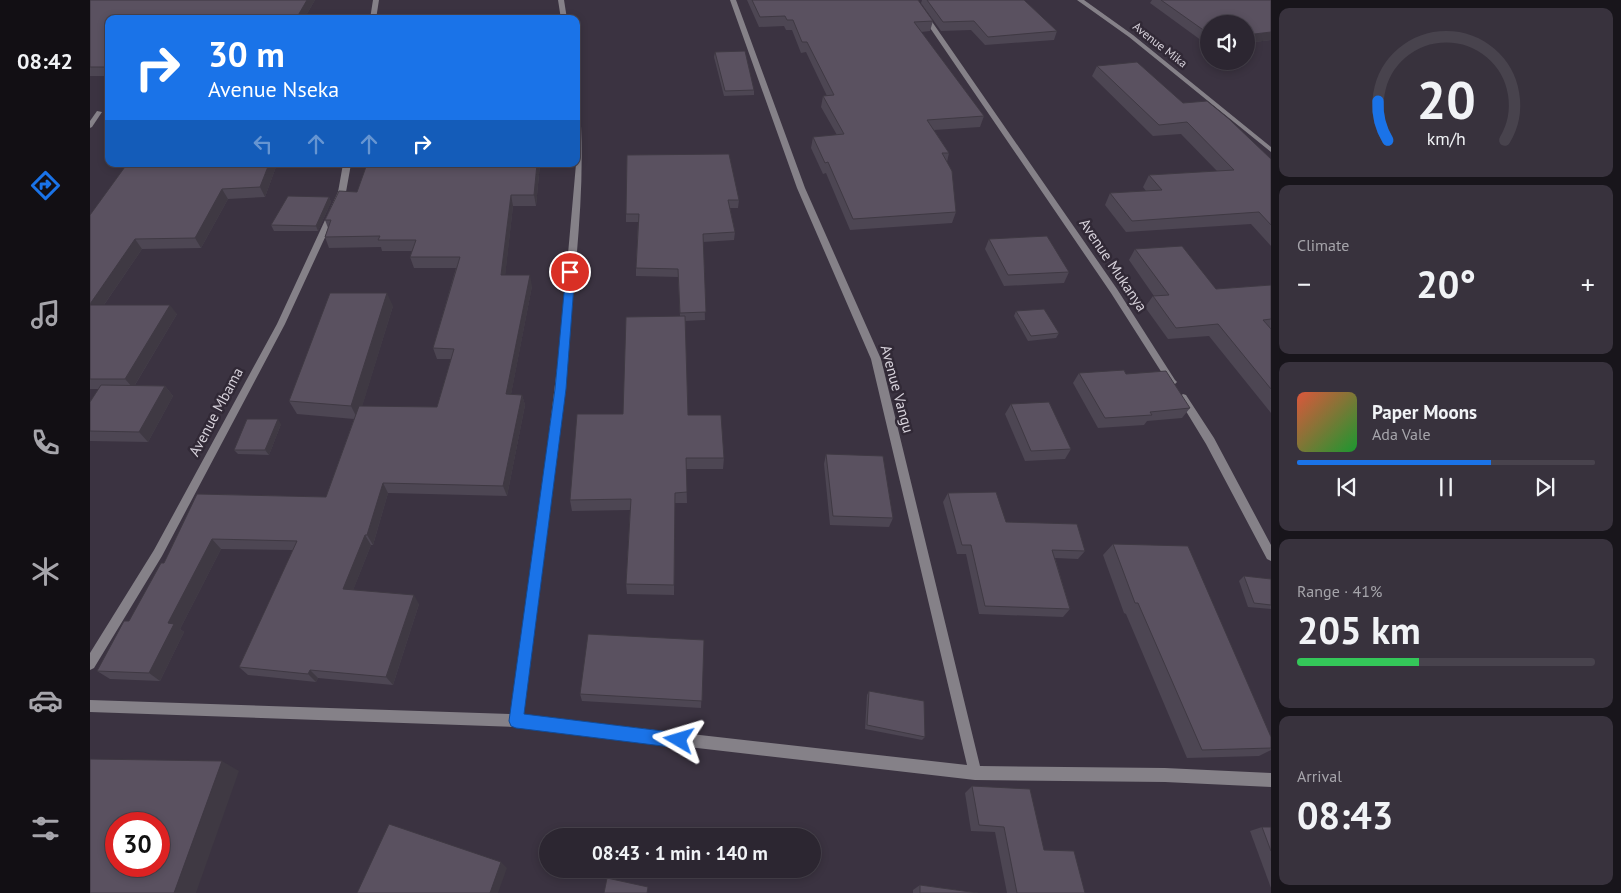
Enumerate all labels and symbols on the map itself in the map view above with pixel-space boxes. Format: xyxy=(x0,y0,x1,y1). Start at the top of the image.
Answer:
street label: Avenue Mika xyxy=(1130,19,1191,71)
street label: Avenue Mukanya xyxy=(1075,215,1152,315)
pin xyxy=(549,251,591,293)
street label: Avenue Vangu xyxy=(877,343,918,435)
street label: Avenue Mbama xyxy=(184,364,247,459)
position arrow xyxy=(652,713,704,765)
speed limit sign: 30 xyxy=(105,812,170,877)

